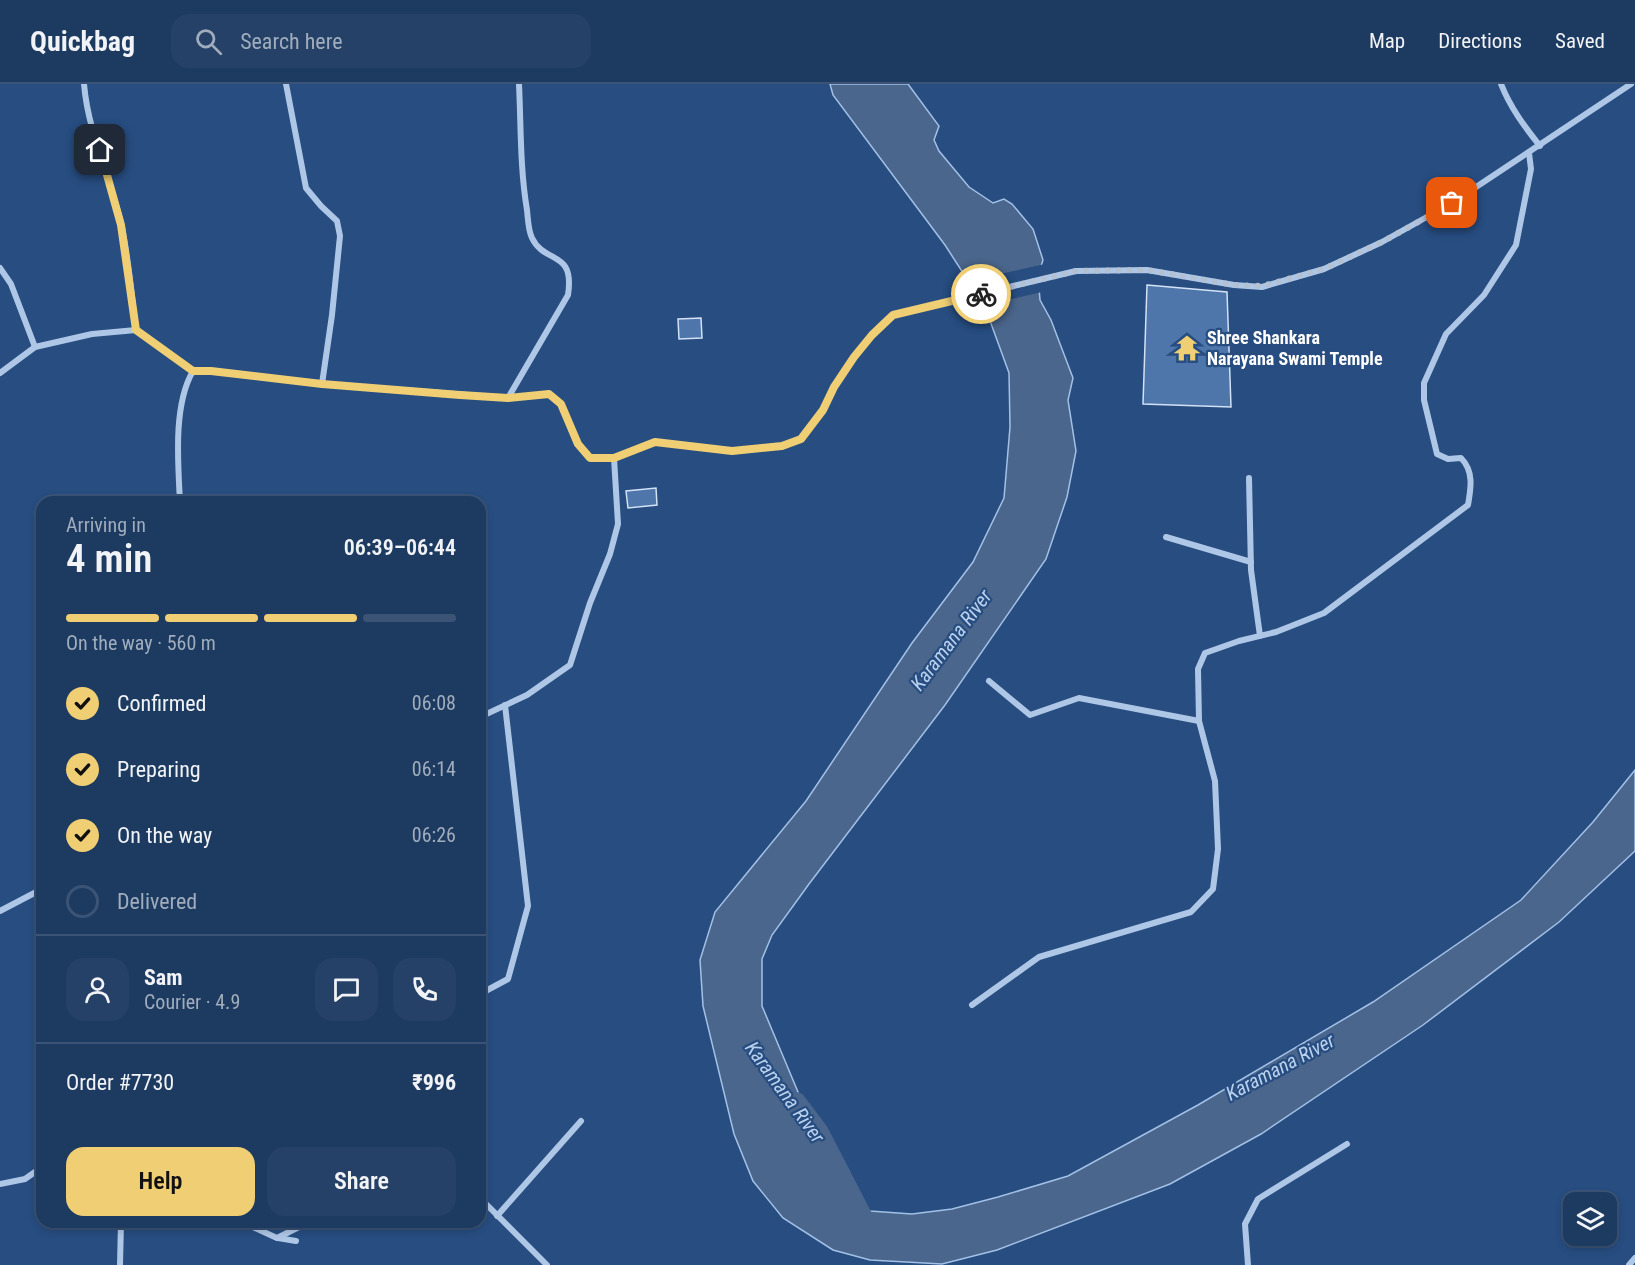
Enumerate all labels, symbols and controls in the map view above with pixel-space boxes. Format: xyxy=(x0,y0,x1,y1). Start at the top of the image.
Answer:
search box xyxy=(171,14,591,68)
text: Quickbag xyxy=(30,25,135,58)
icon: search xyxy=(192,25,225,58)
text: Search here xyxy=(240,29,342,54)
text: Map xyxy=(1369,29,1405,53)
text: Directions xyxy=(1438,29,1522,53)
text: Saved xyxy=(1555,29,1605,53)
pin xyxy=(74,124,125,175)
icon: home xyxy=(83,133,116,166)
pin xyxy=(1426,177,1477,228)
icon: bag xyxy=(1435,186,1468,219)
courier xyxy=(951,264,1011,324)
icon: bike xyxy=(965,278,998,311)
place label: Shree Shankara Narayana Swami Temple xyxy=(1207,327,1383,369)
temple icon: Shree Shankara Narayana Swami Temple xyxy=(1172,333,1202,363)
text: Arriving in xyxy=(66,513,146,537)
text: 06:39–06:44 xyxy=(344,535,456,560)
text: 4 min xyxy=(66,536,152,582)
water label: Karamana River xyxy=(905,584,997,695)
text: On the way · 560 m xyxy=(66,631,216,655)
icon: check xyxy=(66,687,99,720)
text: Confirmed xyxy=(117,691,206,716)
text: 06:08 xyxy=(412,691,456,715)
icon: check xyxy=(66,753,99,786)
text: Preparing xyxy=(117,757,201,782)
text: 06:14 xyxy=(412,757,456,781)
icon: check xyxy=(66,819,99,852)
text: On the way xyxy=(117,823,212,848)
text: 06:26 xyxy=(412,823,456,847)
text: Delivered xyxy=(117,889,197,914)
button: person xyxy=(66,958,129,1021)
button: chat xyxy=(315,958,378,1021)
button: phone xyxy=(393,958,456,1021)
text: Sam xyxy=(144,965,183,990)
text: Courier · 4.9 xyxy=(144,990,240,1014)
water label: Karamana River xyxy=(1221,1028,1339,1106)
water label: Karamana River xyxy=(740,1037,831,1148)
text: Order #7730 xyxy=(66,1070,174,1095)
text: ₹996 xyxy=(412,1070,456,1095)
button: Help xyxy=(66,1147,255,1216)
button: Share xyxy=(267,1147,456,1216)
map controls xyxy=(1563,1192,1617,1246)
button: layers xyxy=(1563,1192,1617,1246)

